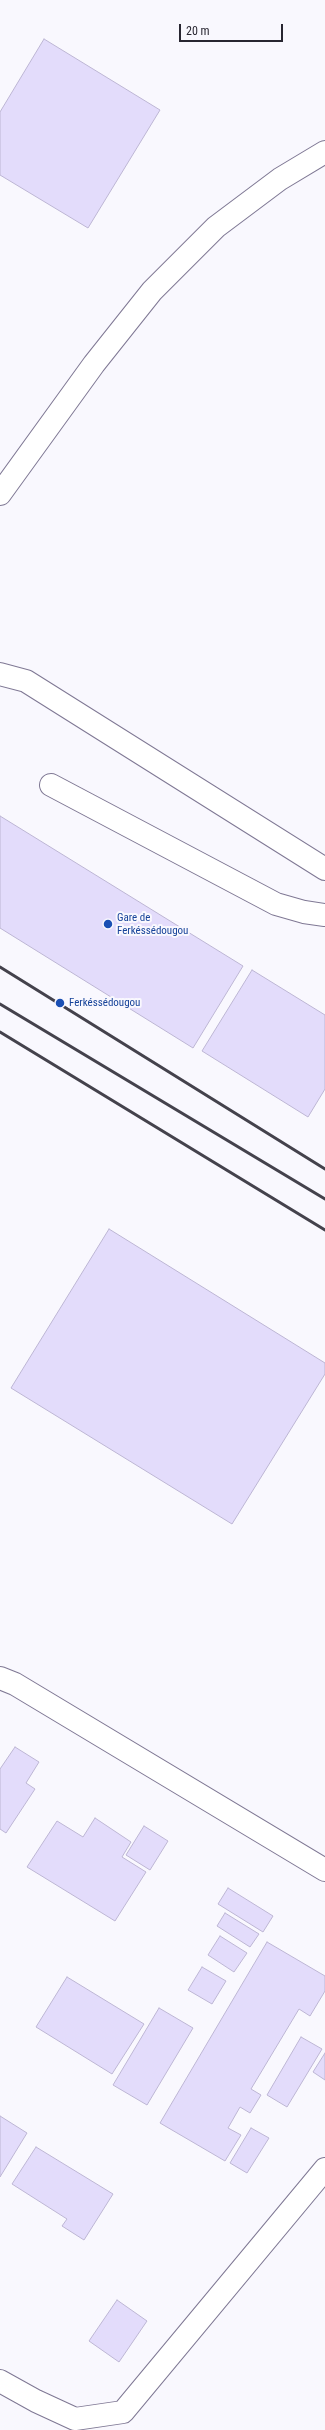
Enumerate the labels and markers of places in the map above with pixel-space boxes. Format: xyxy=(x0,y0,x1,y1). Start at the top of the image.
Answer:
place label: Gare de Ferkéssédougou xyxy=(117,911,188,937)
marker: Gare de Ferkéssédougou xyxy=(102,918,114,930)
place label: Ferkéssédougou xyxy=(69,996,140,1010)
marker: Ferkéssédougou xyxy=(54,997,66,1009)

